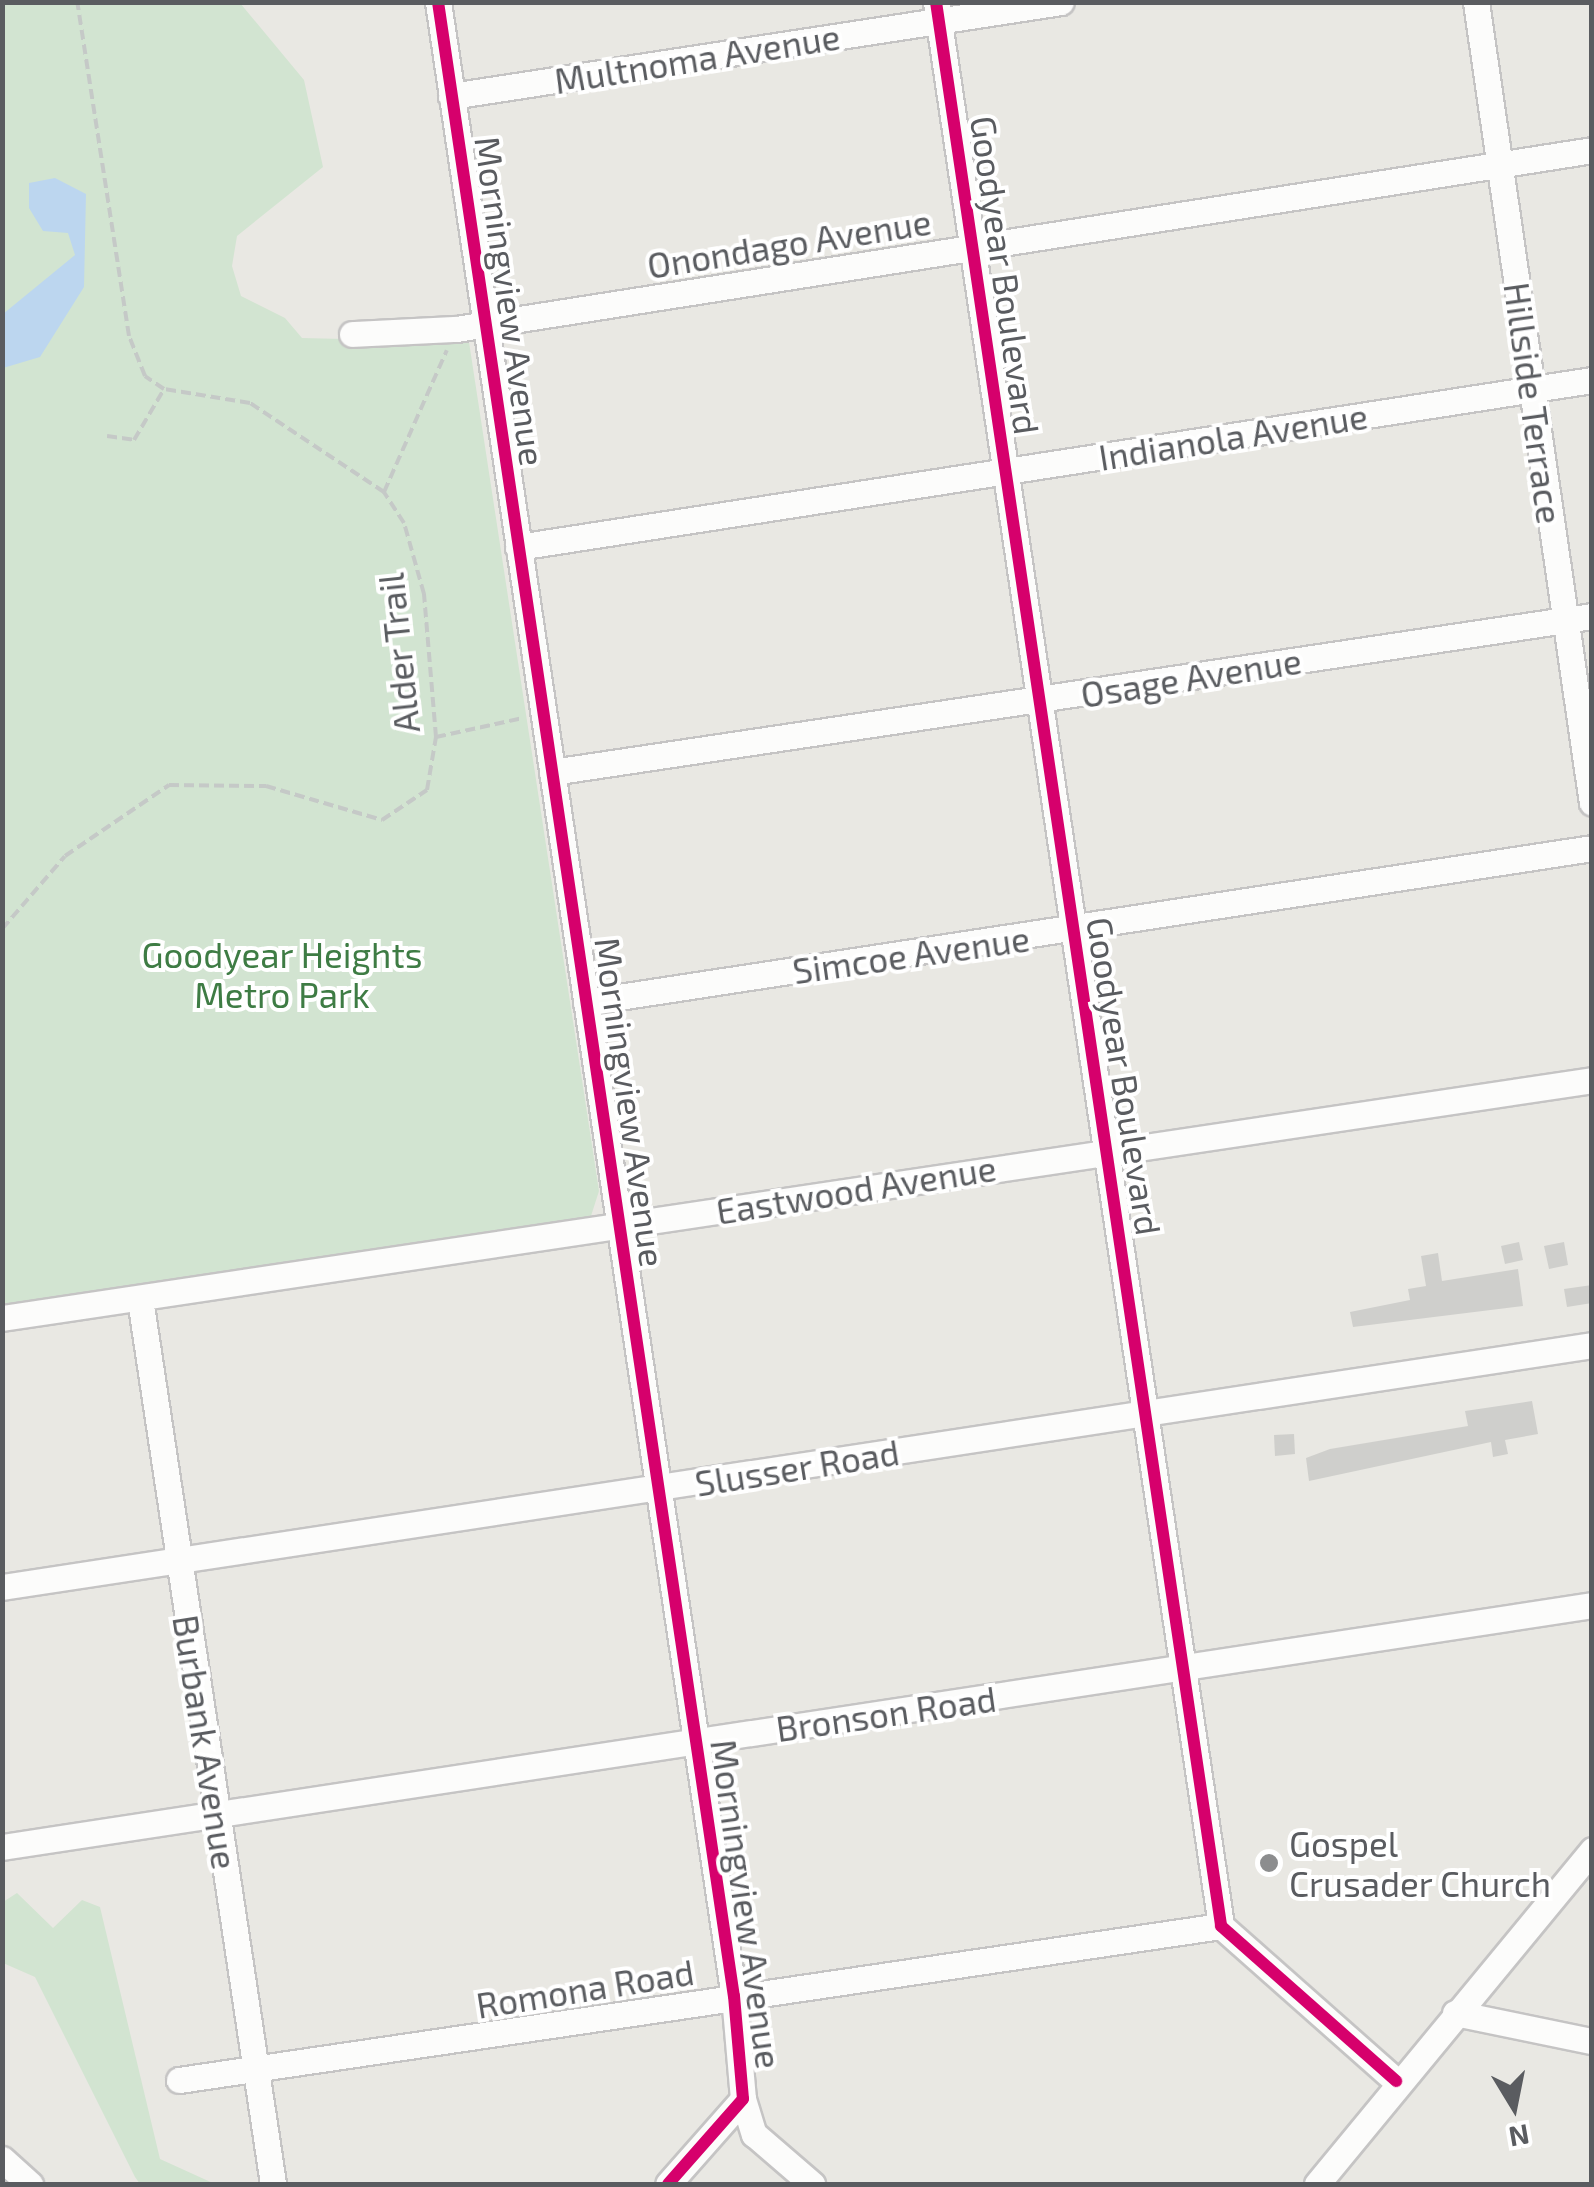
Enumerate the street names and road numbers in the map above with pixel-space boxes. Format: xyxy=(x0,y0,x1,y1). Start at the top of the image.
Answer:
street label: Multnoma Avenue xyxy=(551,15,843,101)
street label: Goodyear Boulevard xyxy=(963,113,1049,437)
street label: Morningview Avenue xyxy=(467,133,555,469)
street label: Onondago Avenue xyxy=(644,200,934,286)
street label: Hillside Terrace xyxy=(1496,279,1572,527)
street label: Indianola Avenue xyxy=(1095,394,1371,478)
street label: Alder Trail xyxy=(369,570,427,736)
street label: Osage Avenue xyxy=(1077,639,1305,715)
street label: Goodyear Boulevard xyxy=(1079,914,1171,1238)
street label: Simcoe Avenue xyxy=(789,917,1033,991)
street label: Morningview Avenue xyxy=(587,934,675,1270)
street label: Eastwood Avenue xyxy=(713,1146,999,1232)
street label: Slusser Road xyxy=(692,1430,902,1504)
street label: Burbank Avenue xyxy=(165,1611,247,1873)
street label: Bronson Road xyxy=(773,1677,999,1749)
street label: Morningview Avenue xyxy=(703,1736,791,2072)
street label: Romona Road xyxy=(473,1950,697,2026)

